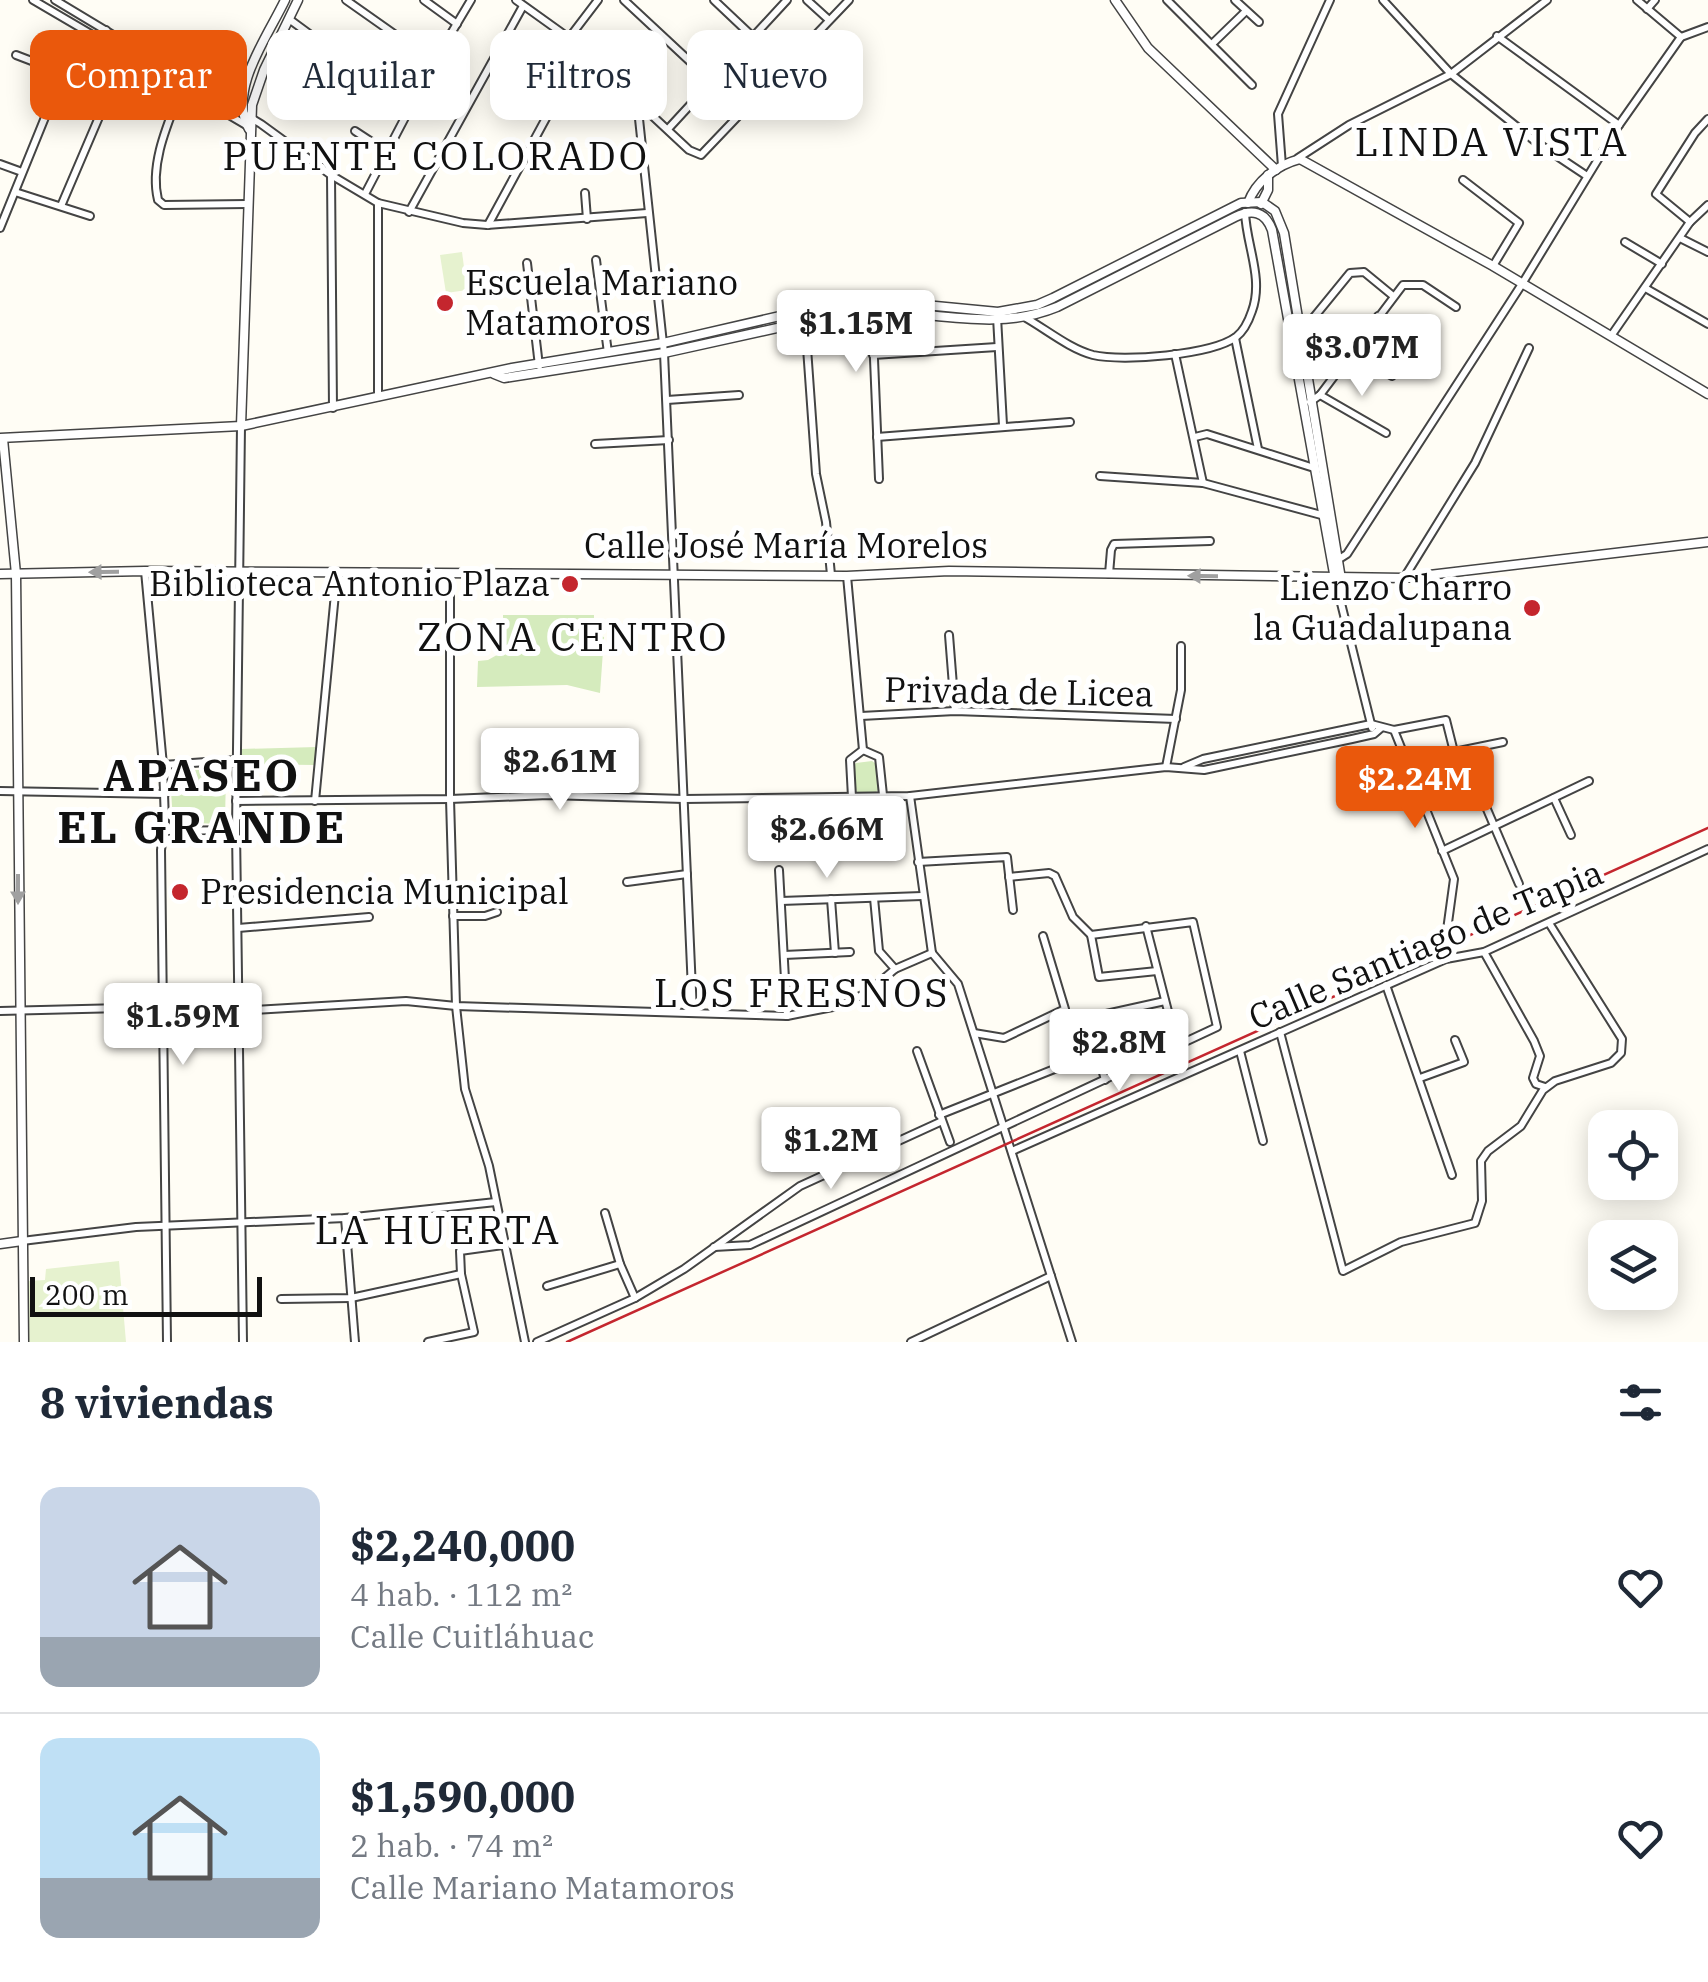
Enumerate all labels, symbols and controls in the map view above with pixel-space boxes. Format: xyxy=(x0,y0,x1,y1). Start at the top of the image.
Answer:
chip: Comprar xyxy=(30,30,247,120)
chip: Alquilar xyxy=(267,30,470,120)
chip: Filtros xyxy=(490,30,667,120)
chip: Nuevo xyxy=(687,30,863,120)
district label: LINDA VISTA xyxy=(1355,115,1629,167)
district label: PUENTE COLORADO xyxy=(222,129,650,181)
place label: Escuela Mariano Matamoros xyxy=(465,259,738,345)
pin: $1.15M xyxy=(775,290,937,375)
marker: Escuela Mariano Matamoros xyxy=(434,292,456,314)
text: $1.15M xyxy=(799,301,913,343)
pin: $3.07M xyxy=(1281,314,1443,399)
text: $3.07M xyxy=(1305,325,1419,367)
street label: Calle José María Morelos xyxy=(584,522,988,568)
place label: Biblioteca Antonio Plaza xyxy=(149,560,550,606)
place label: Lienzo Charro la Guadalupana xyxy=(1253,564,1512,650)
one-way arrow xyxy=(88,565,120,581)
one-way arrow xyxy=(1186,568,1218,584)
marker: Biblioteca Antonio Plaza xyxy=(559,573,581,595)
marker: Lienzo Charro la Guadalupana xyxy=(1521,597,1543,619)
district label: ZONA CENTRO xyxy=(417,610,729,662)
street label: Privada de Licea xyxy=(884,666,1154,716)
pin: $2.61M xyxy=(479,728,641,813)
text: $2.61M xyxy=(503,739,617,781)
district label: APASEO EL GRANDE xyxy=(57,745,347,855)
pin: $2.24M xyxy=(1334,746,1496,831)
text: $2.24M xyxy=(1358,757,1472,799)
pin: $2.66M xyxy=(746,796,908,881)
text: $2.66M xyxy=(770,807,884,849)
street label: Calle Santiago de Tapia xyxy=(1241,849,1610,1040)
place label: Presidencia Municipal xyxy=(200,868,569,914)
one-way arrow xyxy=(10,873,26,905)
marker: Presidencia Municipal xyxy=(169,881,191,903)
district label: LOS FRESNOS xyxy=(654,966,950,1018)
pin: $1.59M xyxy=(102,983,264,1068)
text: $1.59M xyxy=(126,994,240,1036)
pin: $2.8M xyxy=(1049,1009,1189,1094)
text: $2.8M xyxy=(1071,1020,1167,1062)
pin: $1.2M xyxy=(761,1107,901,1192)
map controls xyxy=(1588,1110,1678,1310)
button: locate xyxy=(1588,1110,1678,1200)
text: $1.2M xyxy=(783,1118,879,1160)
district label: LA HUERTA xyxy=(314,1203,562,1255)
button: layers xyxy=(1588,1220,1678,1310)
scale bar xyxy=(30,1272,262,1316)
text: 200 m xyxy=(45,1276,129,1313)
text: 8 viviendas xyxy=(40,1375,274,1430)
icon: filters xyxy=(1613,1375,1668,1430)
text: $2,240,000 xyxy=(350,1518,575,1573)
icon: home xyxy=(120,1527,240,1647)
icon: heart xyxy=(1613,1560,1668,1615)
text: 4 hab. · 112 m² xyxy=(350,1573,572,1615)
text: Calle Cuitláhuac xyxy=(350,1615,594,1657)
text: $1,590,000 xyxy=(350,1769,575,1824)
icon: home xyxy=(120,1778,240,1898)
icon: heart xyxy=(1613,1811,1668,1866)
text: 2 hab. · 74 m² xyxy=(350,1824,553,1866)
text: Calle Mariano Matamoros xyxy=(350,1866,735,1908)

